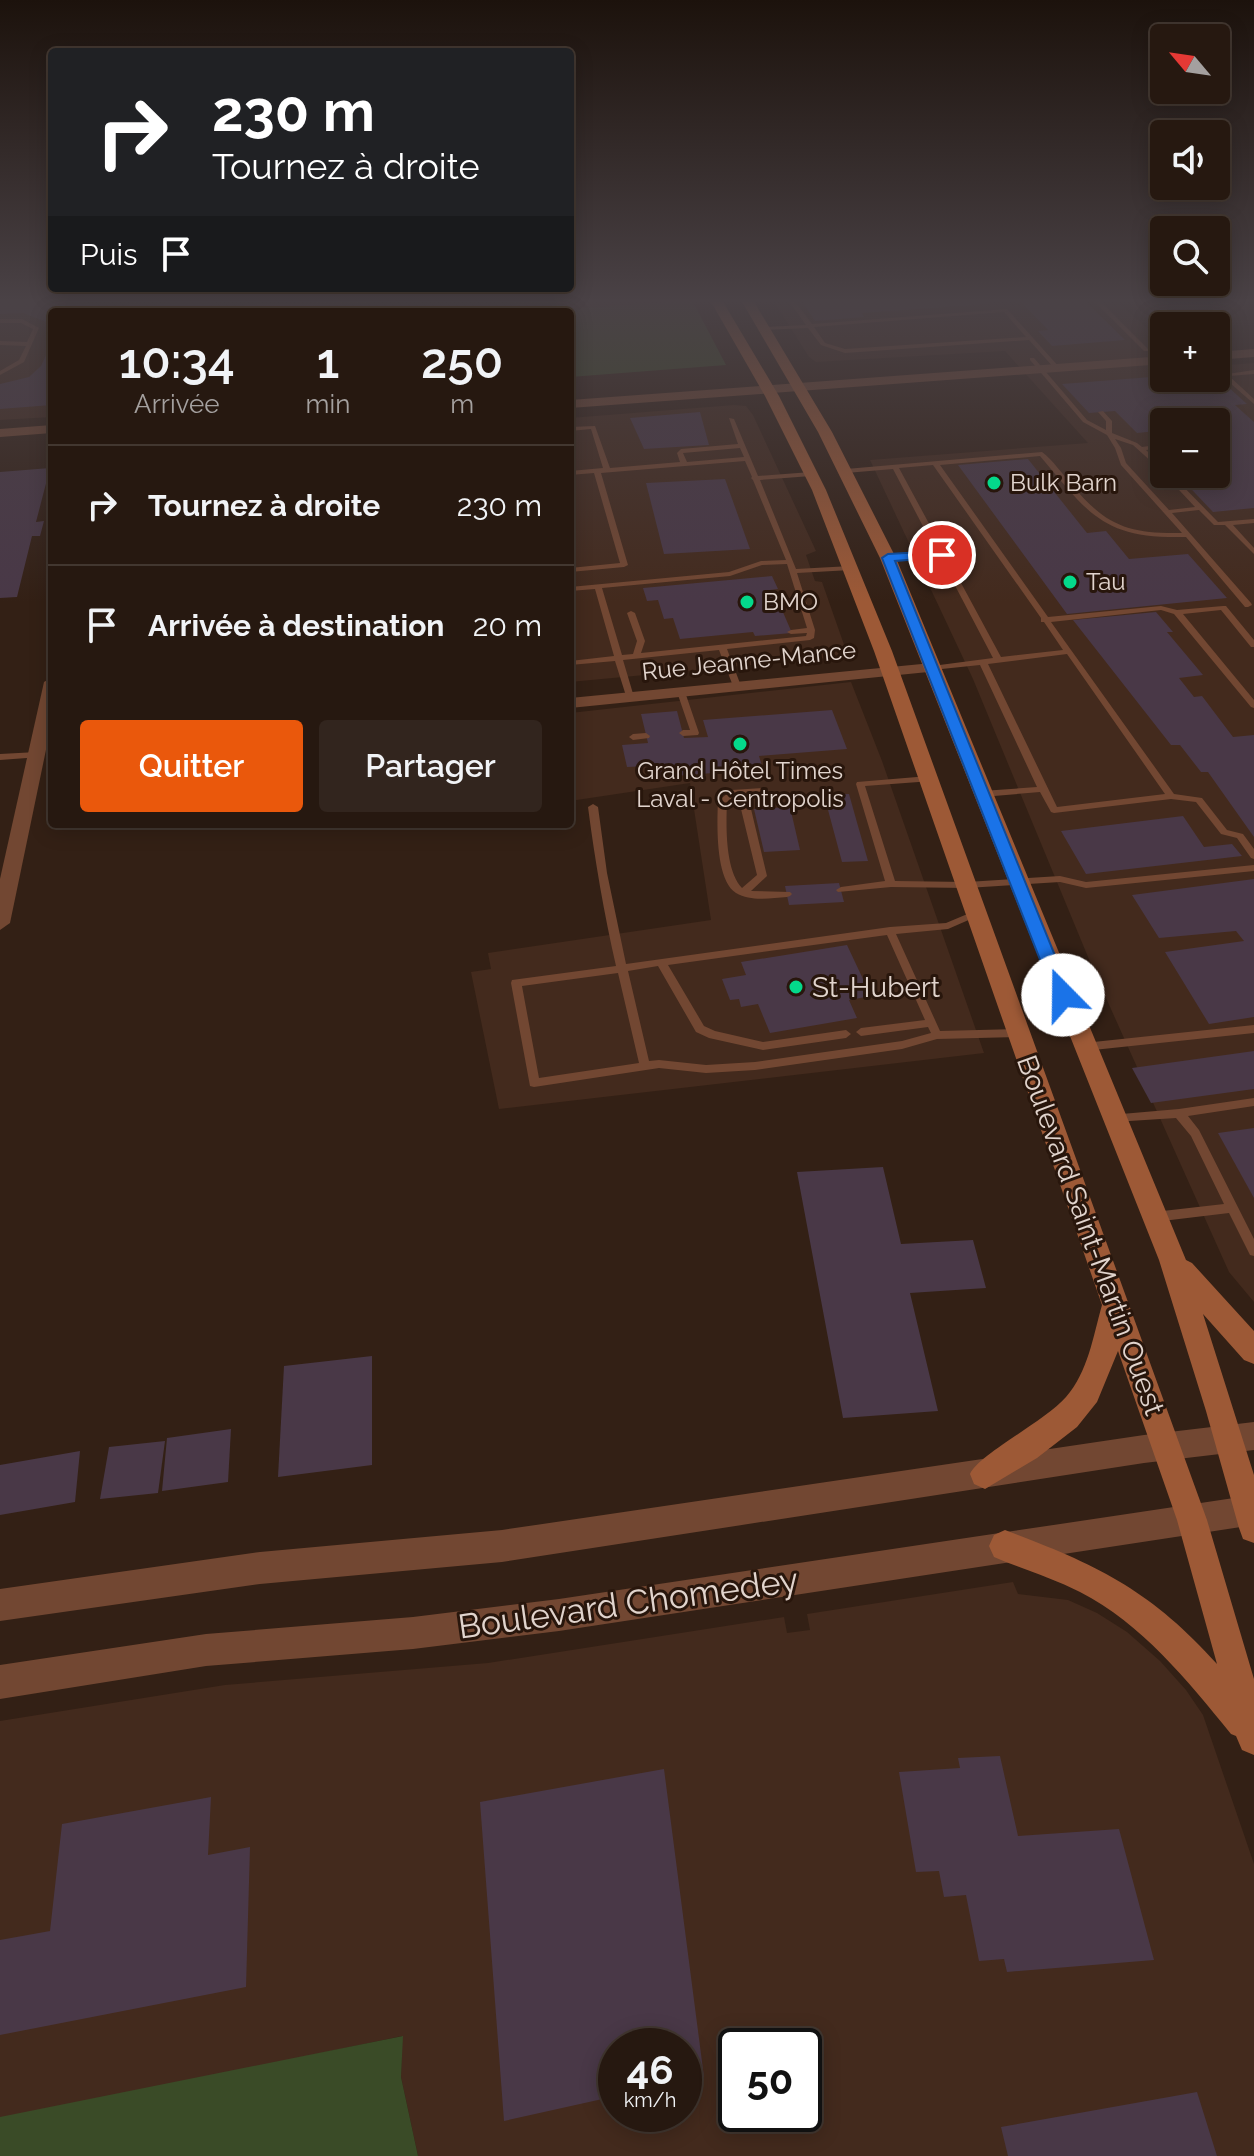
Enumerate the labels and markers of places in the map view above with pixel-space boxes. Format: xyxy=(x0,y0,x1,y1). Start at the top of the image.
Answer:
place label: Bulk Barn xyxy=(1010,468,1117,497)
marker: Bulk Barn xyxy=(985,474,1003,492)
pin xyxy=(908,521,976,589)
place label: Tau xyxy=(1086,567,1125,596)
marker: Tau xyxy=(1061,573,1079,591)
place label: BMO xyxy=(763,587,818,616)
marker: BMO xyxy=(738,593,756,611)
marker: Grand Hôtel Times Laval - Centropolis xyxy=(731,735,749,753)
place label: Grand Hôtel Times Laval - Centropolis xyxy=(636,756,844,813)
place label: St-Hubert xyxy=(812,971,941,1004)
marker: St-Hubert xyxy=(787,978,805,996)

